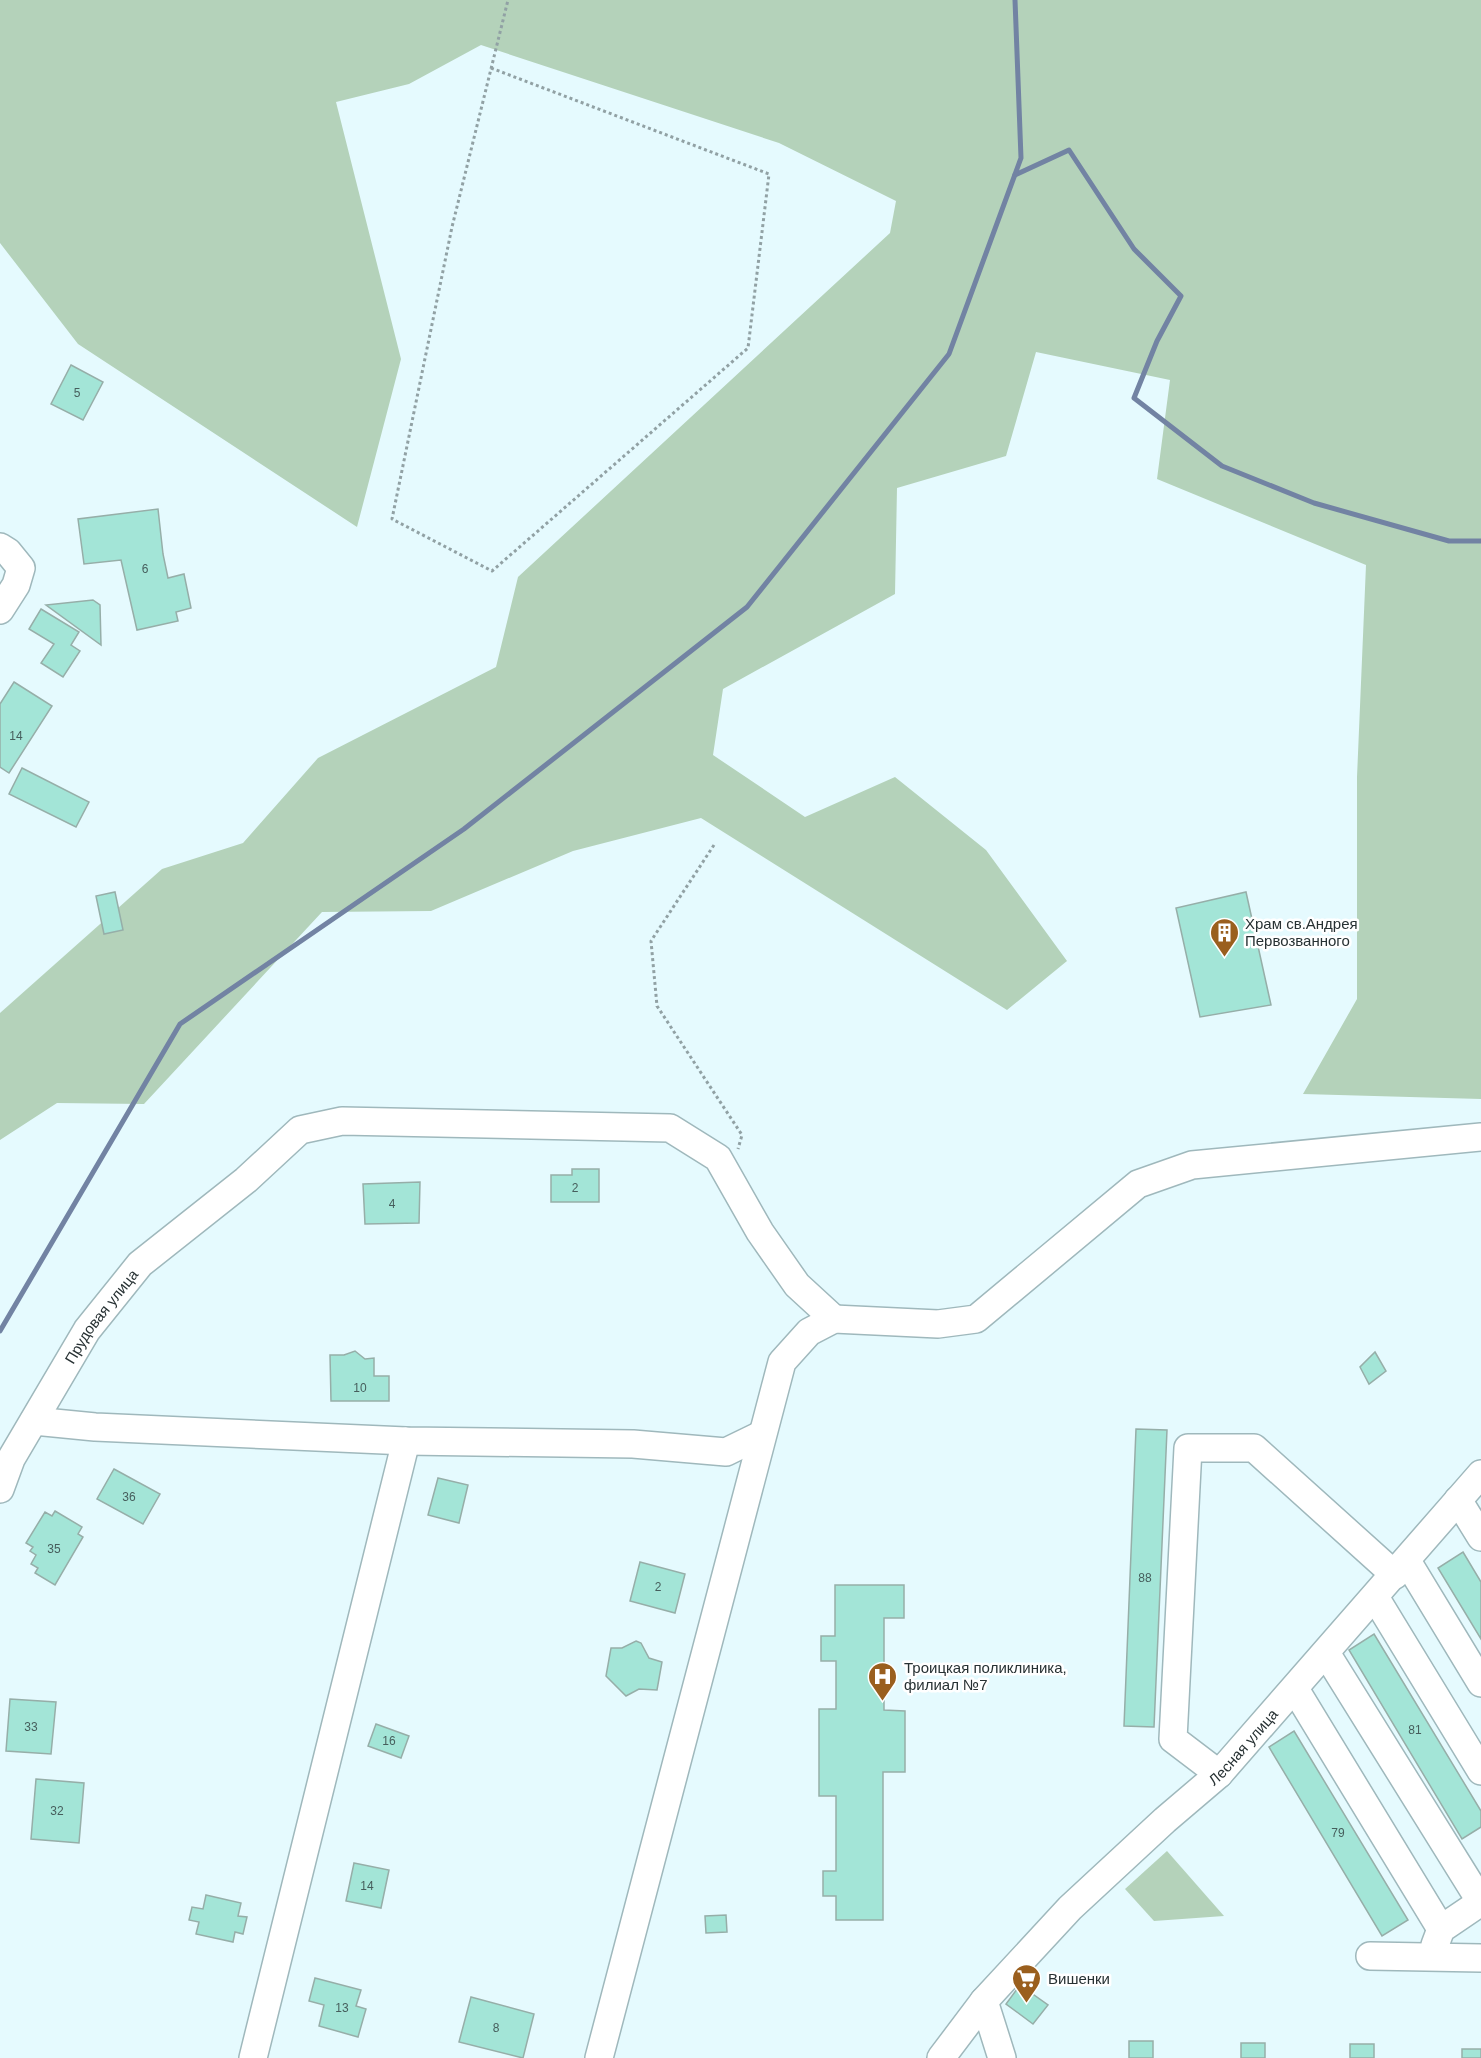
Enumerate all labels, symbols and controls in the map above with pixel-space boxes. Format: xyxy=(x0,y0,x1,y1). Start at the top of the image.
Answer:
house number: 5 xyxy=(74,386,81,400)
house number: 6 xyxy=(142,562,149,576)
house number: 14 xyxy=(9,729,23,743)
place label: Храм св.Андрея Первозванного xyxy=(1245,915,1358,949)
building icon: Храм св.Андрея Первозванного xyxy=(1208,916,1240,958)
house number: 2 xyxy=(572,1181,579,1195)
house number: 4 xyxy=(389,1197,396,1211)
street label: Прудовая улица xyxy=(61,1265,141,1366)
house number: 10 xyxy=(353,1381,367,1395)
house number: 36 xyxy=(122,1490,136,1504)
house number: 35 xyxy=(47,1542,61,1556)
house number: 88 xyxy=(1138,1571,1152,1585)
house number: 2 xyxy=(655,1580,662,1594)
place label: Троицкая поликлиника, филиал №7 xyxy=(904,1659,1067,1693)
hospital icon: Троицкая поликлиника, филиал №7 xyxy=(867,1660,899,1702)
street label: Лесная улица xyxy=(1204,1705,1281,1788)
house number: 33 xyxy=(24,1720,38,1734)
house number: 81 xyxy=(1408,1723,1422,1737)
house number: 16 xyxy=(382,1734,396,1748)
house number: 32 xyxy=(50,1804,64,1818)
house number: 79 xyxy=(1331,1826,1345,1840)
house number: 14 xyxy=(360,1879,374,1893)
supermarket icon: Вишенки xyxy=(1011,1962,1043,2004)
place label: Вишенки xyxy=(1048,1970,1110,1987)
house number: 13 xyxy=(335,2001,349,2015)
house number: 8 xyxy=(493,2021,500,2035)

